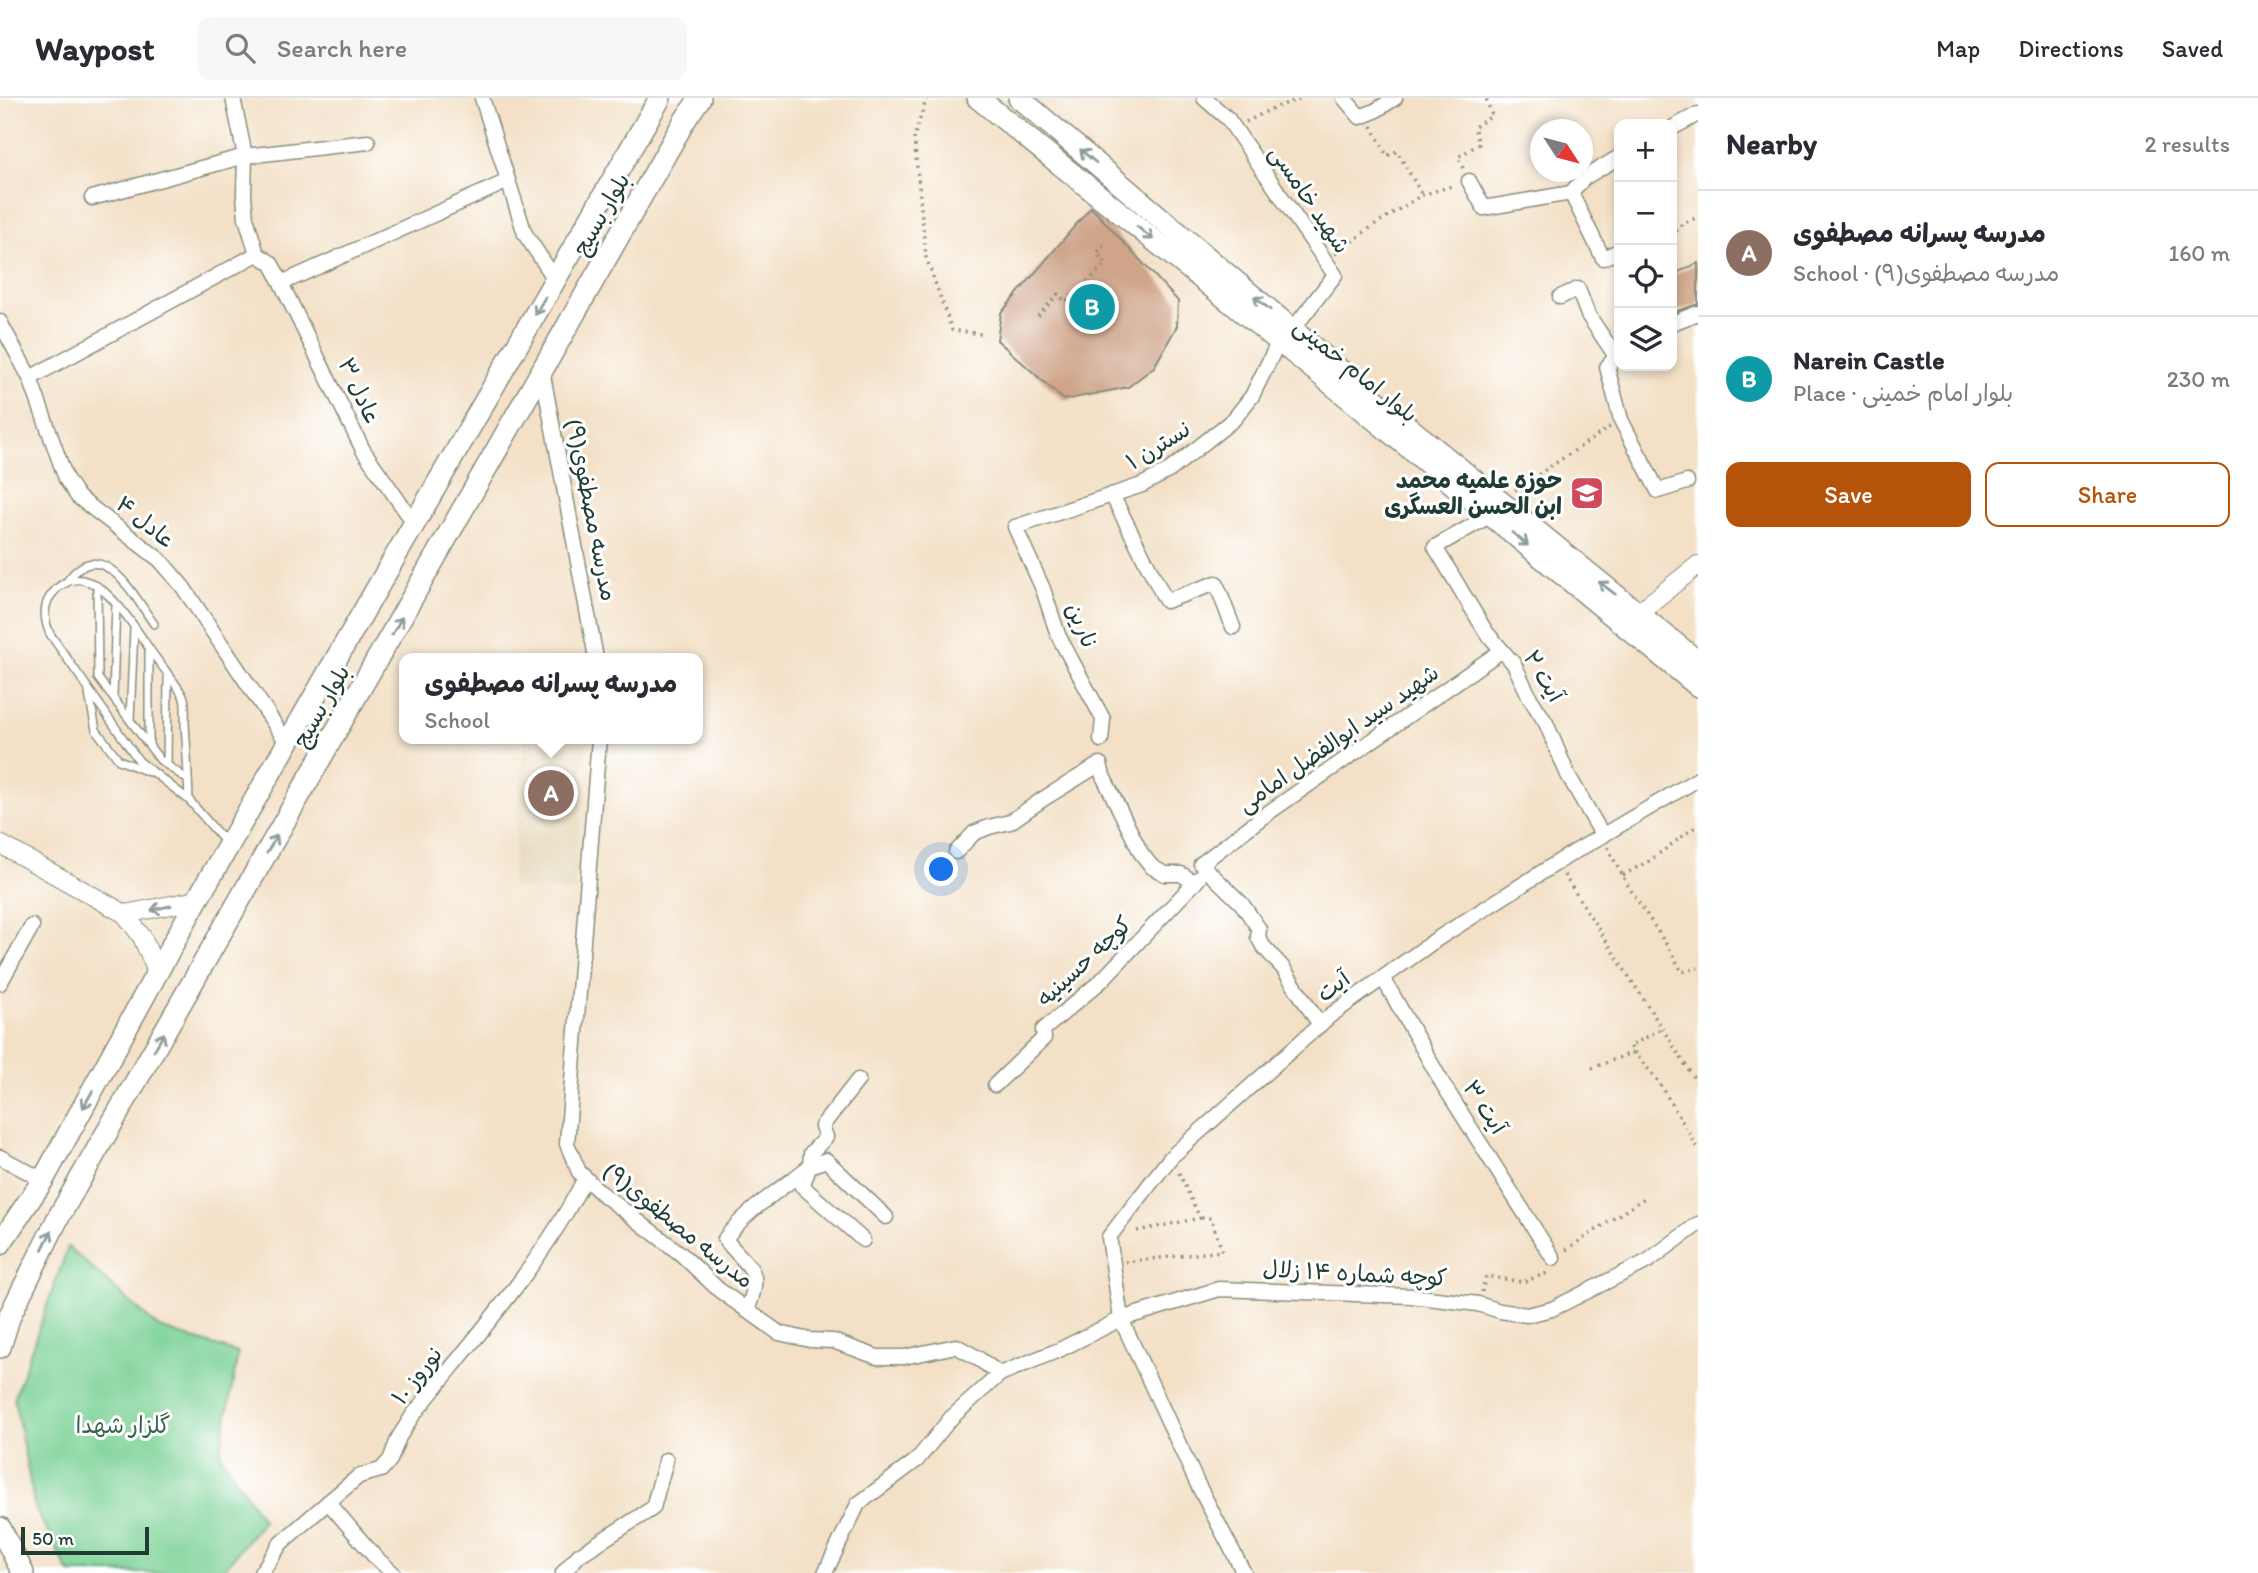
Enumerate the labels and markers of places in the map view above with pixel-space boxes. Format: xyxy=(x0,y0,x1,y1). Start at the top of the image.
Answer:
pin: B xyxy=(1069,281,1115,333)
place label: حوزه علمیه محمد ابن الحسن العسگری xyxy=(1384,466,1562,520)
school or university icon: حوزه علمیه محمد ابن الحسن العسگری xyxy=(1568,474,1606,512)
pin: A xyxy=(528,767,574,819)

